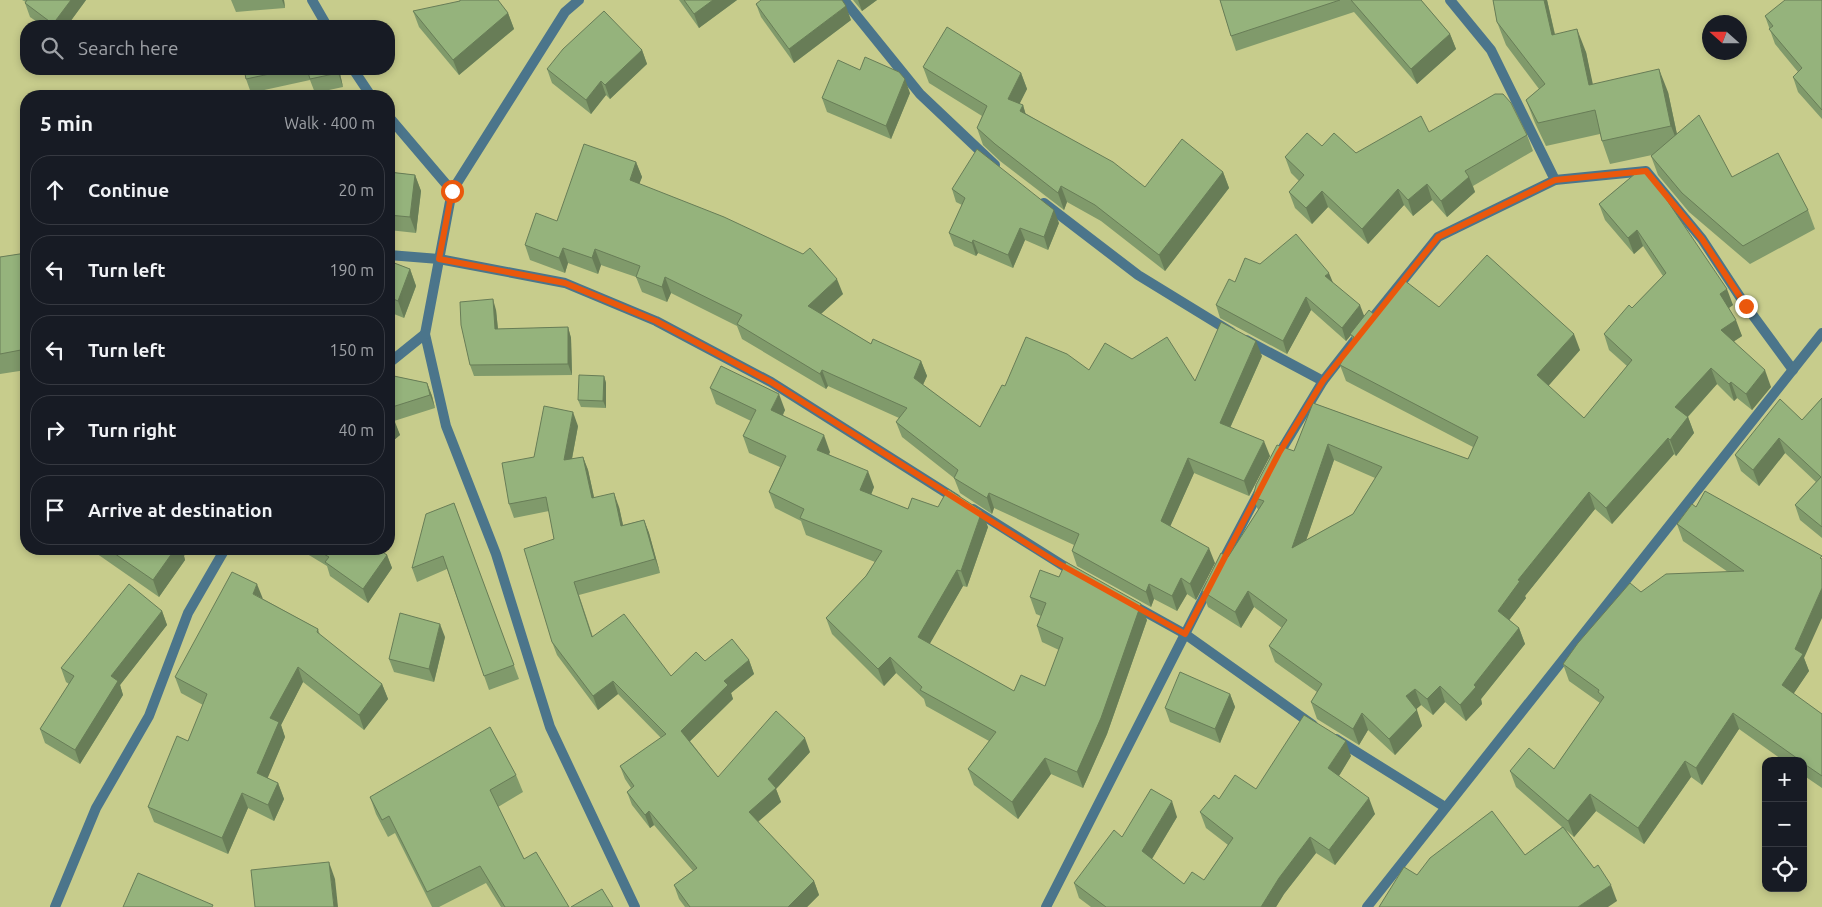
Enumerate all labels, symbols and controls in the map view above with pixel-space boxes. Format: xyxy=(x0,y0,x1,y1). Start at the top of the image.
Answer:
north arrow xyxy=(1702,15,1747,60)
search box xyxy=(20,20,395,75)
icon: search xyxy=(38,34,66,62)
text: Search here xyxy=(78,37,178,59)
text: 5 min xyxy=(40,111,93,135)
text: Walk · 400 m xyxy=(284,114,375,132)
icon: ahead xyxy=(41,176,69,204)
text: Continue xyxy=(88,179,169,201)
route start xyxy=(441,180,464,203)
text: 20 m xyxy=(338,181,374,199)
icon: left xyxy=(41,256,69,284)
text: Turn left xyxy=(88,259,166,281)
text: 190 m xyxy=(329,261,374,279)
route end xyxy=(1735,295,1758,318)
icon: left xyxy=(41,336,69,364)
text: Turn left xyxy=(88,339,166,361)
text: 150 m xyxy=(329,341,374,359)
icon: right xyxy=(41,416,69,444)
text: Turn right xyxy=(88,419,176,441)
text: 40 m xyxy=(338,421,374,439)
icon: arrive xyxy=(41,496,69,524)
text: Arrive at destination xyxy=(88,499,273,521)
map controls xyxy=(1762,757,1807,892)
button: + xyxy=(1762,757,1807,802)
button: − xyxy=(1762,802,1807,847)
button: locate xyxy=(1762,847,1807,892)

